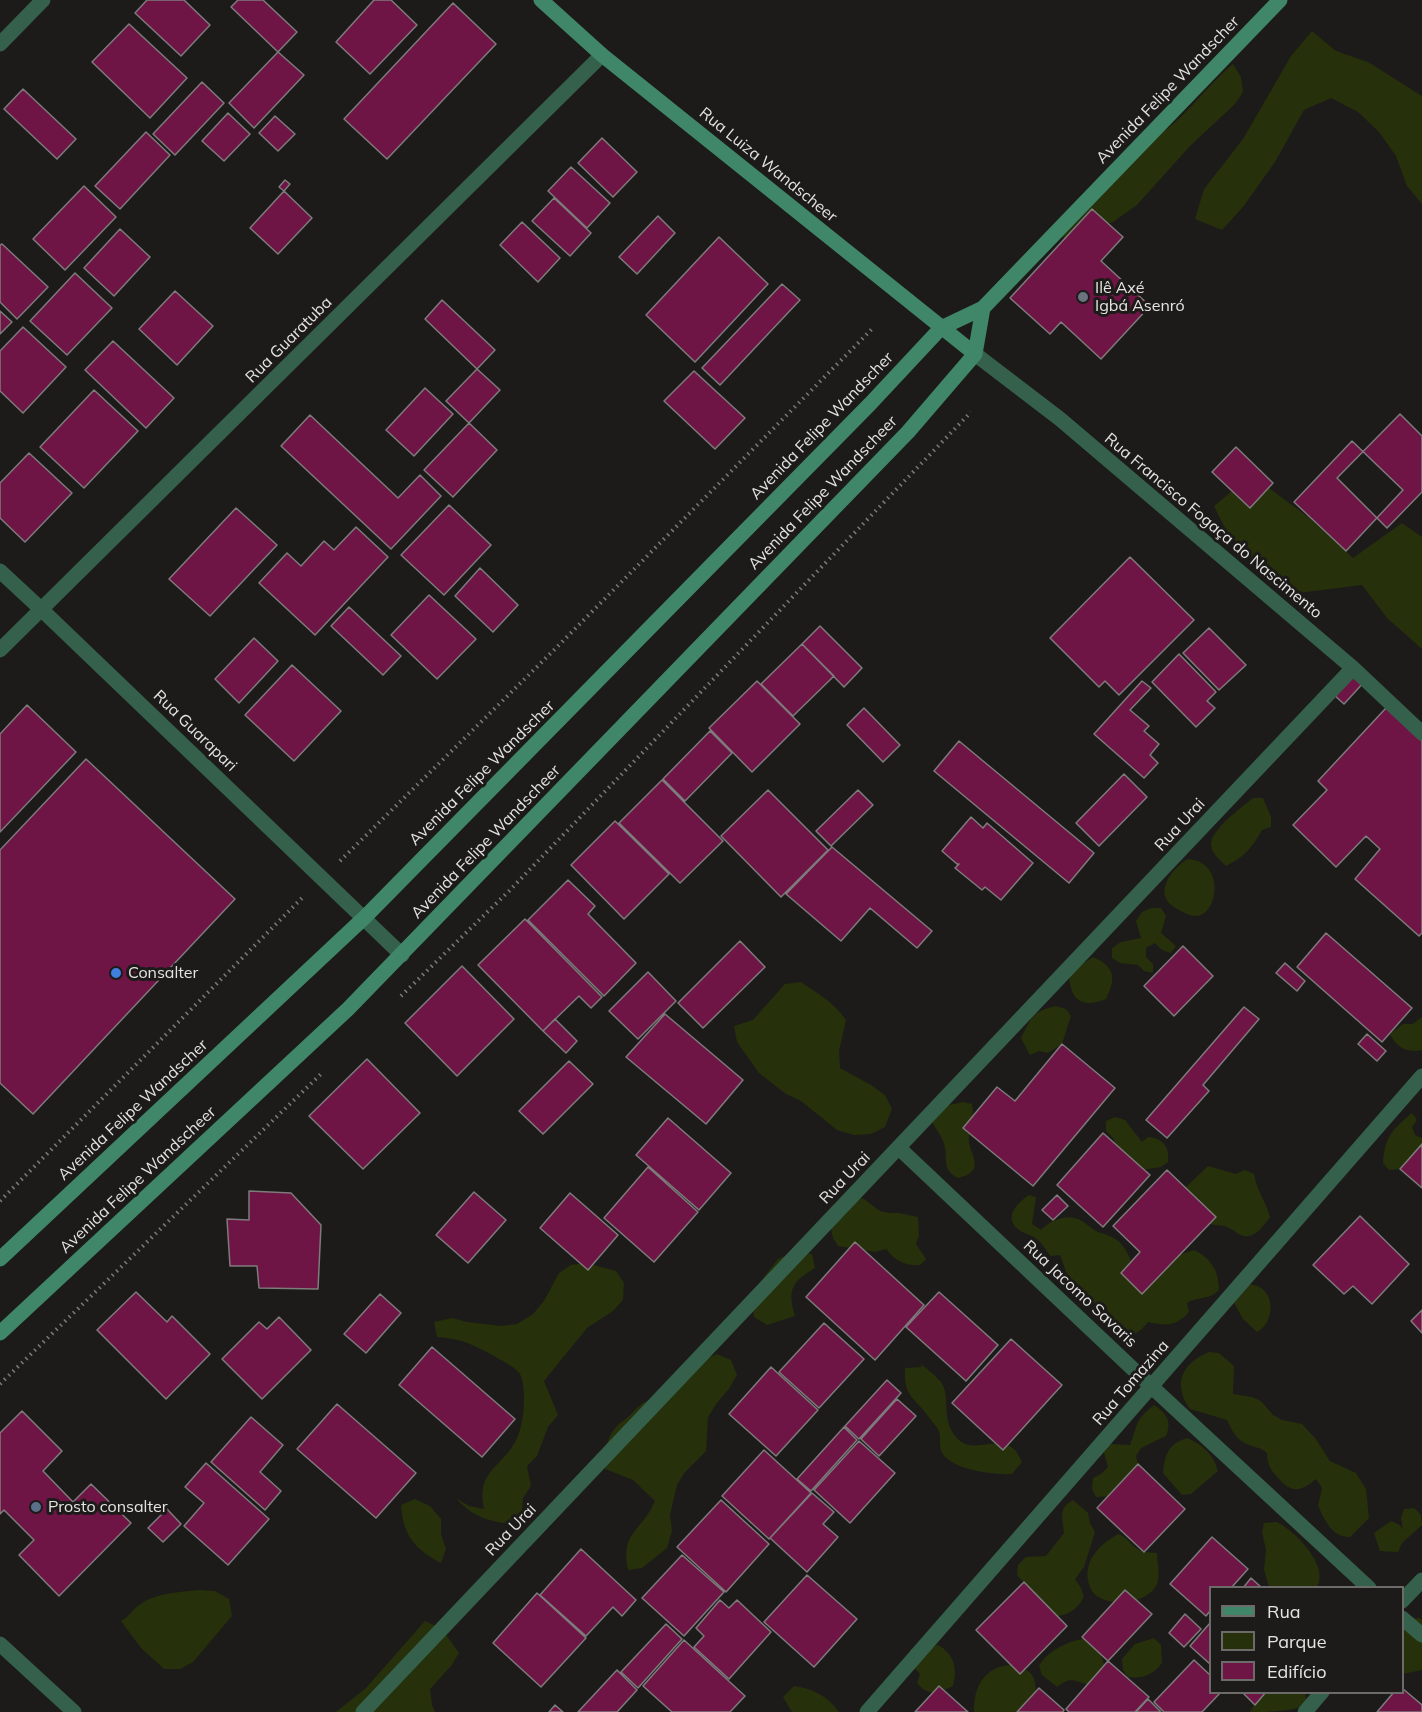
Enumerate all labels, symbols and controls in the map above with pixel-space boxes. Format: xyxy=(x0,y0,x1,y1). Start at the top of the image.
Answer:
street label: Avenida Felipe Wandscher xyxy=(1092,12,1244,168)
street label: Rua Luiza Wandscheer xyxy=(695,104,841,226)
place label: Ilê Axé Igbá Asenró xyxy=(1095,278,1185,316)
marker: Ilê Axé Igbá Asenró xyxy=(1076,290,1090,304)
street label: Rua Guaratuba xyxy=(242,293,336,387)
street label: Avenida Felipe Wandscher xyxy=(746,348,898,504)
street label: Avenida Felipe Wandscheer xyxy=(744,412,902,574)
street label: Rua Francisco Fogaça do Nascimento xyxy=(1100,429,1326,623)
street label: Rua Guarapari xyxy=(149,686,241,776)
street label: Avenida Felipe Wandscher xyxy=(405,696,559,850)
street label: Avenida Felipe Wandscheer xyxy=(407,761,565,923)
street label: Rua Urai xyxy=(1151,795,1209,855)
place label: Consalter xyxy=(128,963,198,983)
marker: Consalter xyxy=(109,966,123,980)
street label: Avenida Felipe Wandscher xyxy=(54,1036,212,1184)
street label: Avenida Felipe Wandscheer xyxy=(56,1103,220,1257)
street label: Rua Urai xyxy=(816,1148,874,1208)
street label: Rua Jacomo Savaris xyxy=(1019,1236,1141,1352)
street label: Rua Tomazina xyxy=(1089,1337,1173,1429)
place label: Prosto consalter xyxy=(48,1497,167,1517)
marker: Prosto consalter xyxy=(29,1500,43,1514)
street label: Rua Urai xyxy=(482,1500,540,1560)
legend xyxy=(1209,1586,1404,1694)
text: Rua xyxy=(1267,1600,1301,1623)
text: Parque xyxy=(1267,1630,1326,1653)
text: Edifício xyxy=(1267,1660,1326,1683)

